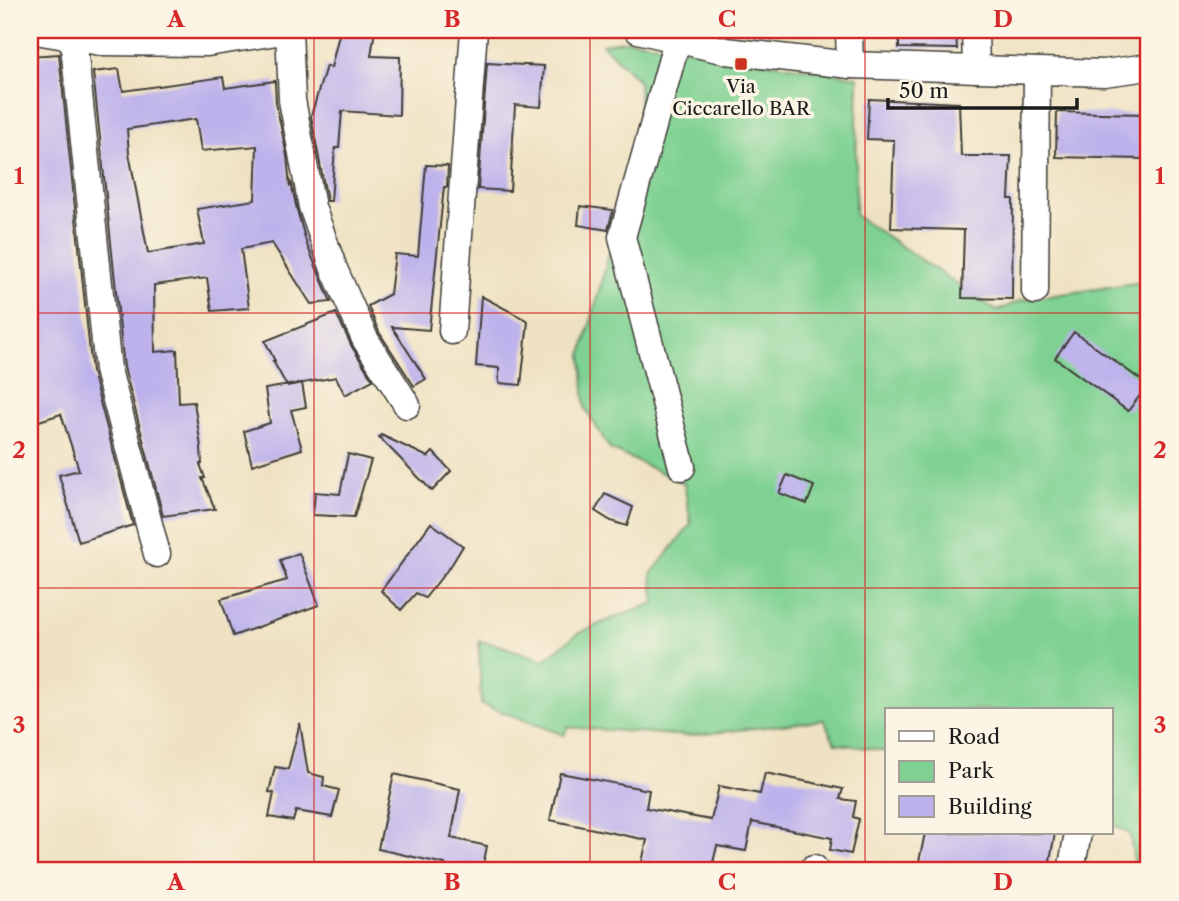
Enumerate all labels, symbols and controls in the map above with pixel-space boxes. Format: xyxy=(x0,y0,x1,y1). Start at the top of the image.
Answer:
text: A xyxy=(166,5,186,33)
text: B xyxy=(443,5,461,33)
text: C xyxy=(718,5,736,33)
text: D xyxy=(993,5,1013,33)
marker: Via Ciccarello BAR xyxy=(733,56,749,72)
scale bar xyxy=(888,66,1078,110)
place label: Via Ciccarello BAR xyxy=(672,75,811,120)
text: 50 m xyxy=(899,78,949,103)
text: 1 xyxy=(14,162,25,190)
text: 1 xyxy=(1155,162,1166,190)
text: 2 xyxy=(12,436,26,464)
text: 2 xyxy=(1153,436,1167,464)
legend xyxy=(885,708,1112,834)
text: 3 xyxy=(13,711,26,739)
text: 3 xyxy=(1154,711,1167,739)
text: Road xyxy=(948,724,1000,749)
text: Park xyxy=(948,758,994,783)
text: Building xyxy=(948,794,1033,819)
text: A xyxy=(166,868,186,896)
text: B xyxy=(443,868,461,896)
text: C xyxy=(718,868,736,896)
text: D xyxy=(993,868,1013,896)

